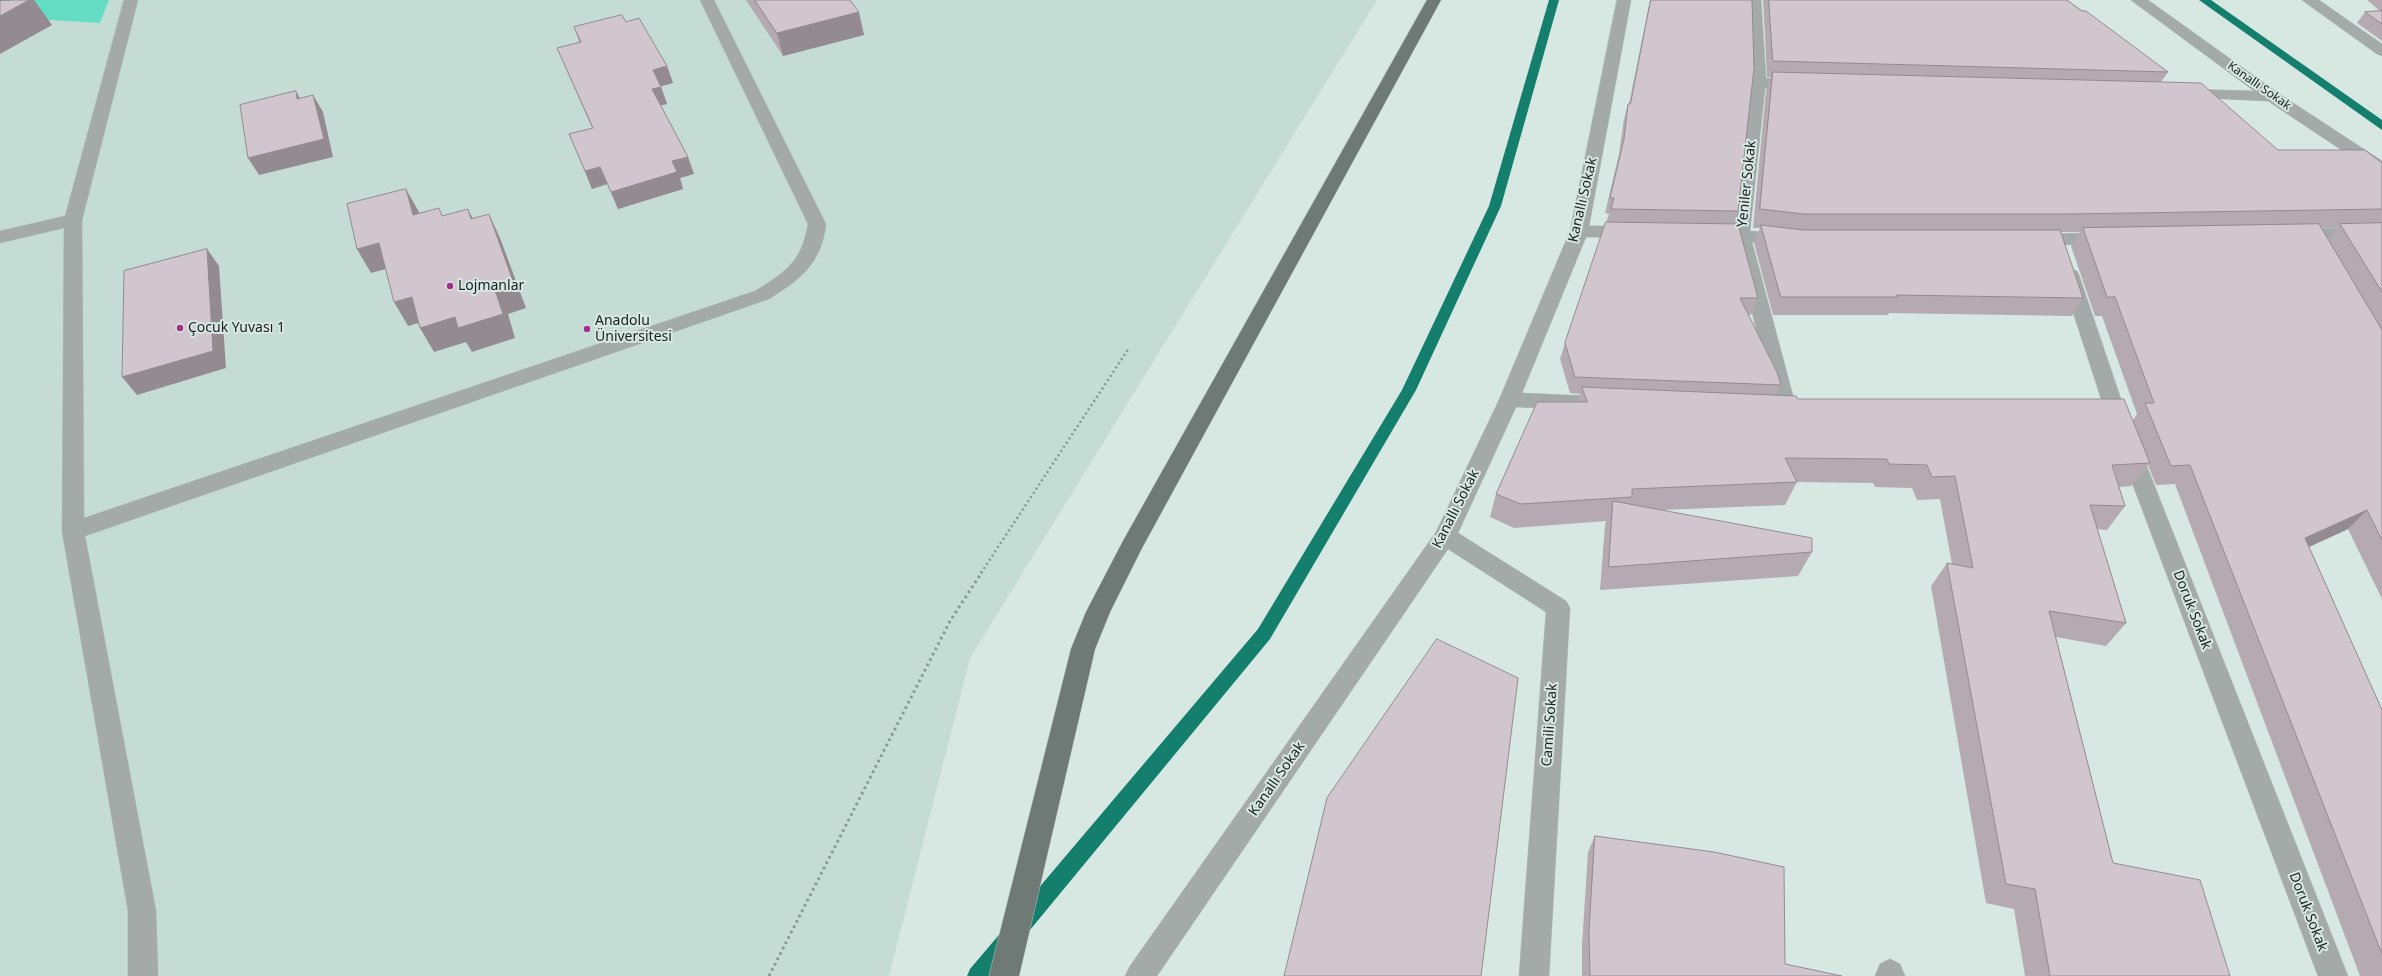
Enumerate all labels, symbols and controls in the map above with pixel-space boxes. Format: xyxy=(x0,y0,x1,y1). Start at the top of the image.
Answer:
street label: Kanallı Sokak xyxy=(2225,59,2293,113)
street label: Yeniler Sokak xyxy=(1734,140,1760,228)
street label: Kanallı Sokak xyxy=(1565,156,1601,244)
place label: Lojmanlar xyxy=(458,278,524,294)
marker: Lojmanlar xyxy=(445,281,455,291)
place label: Anadolu Üniversitesi xyxy=(595,313,672,346)
place label: Çocuk Yuvası 1 xyxy=(188,320,285,336)
marker: Çocuk Yuvası 1 xyxy=(175,323,185,333)
marker: Anadolu Üniversitesi xyxy=(582,324,592,334)
street label: Kanallı Sokak xyxy=(1429,467,1483,551)
street label: Doruk Sokak xyxy=(2169,568,2215,652)
street label: Camili Sokak xyxy=(1539,683,1561,767)
street label: Kanallı Sokak xyxy=(1245,739,1309,819)
street label: Doruk Sokak xyxy=(2285,870,2331,954)

